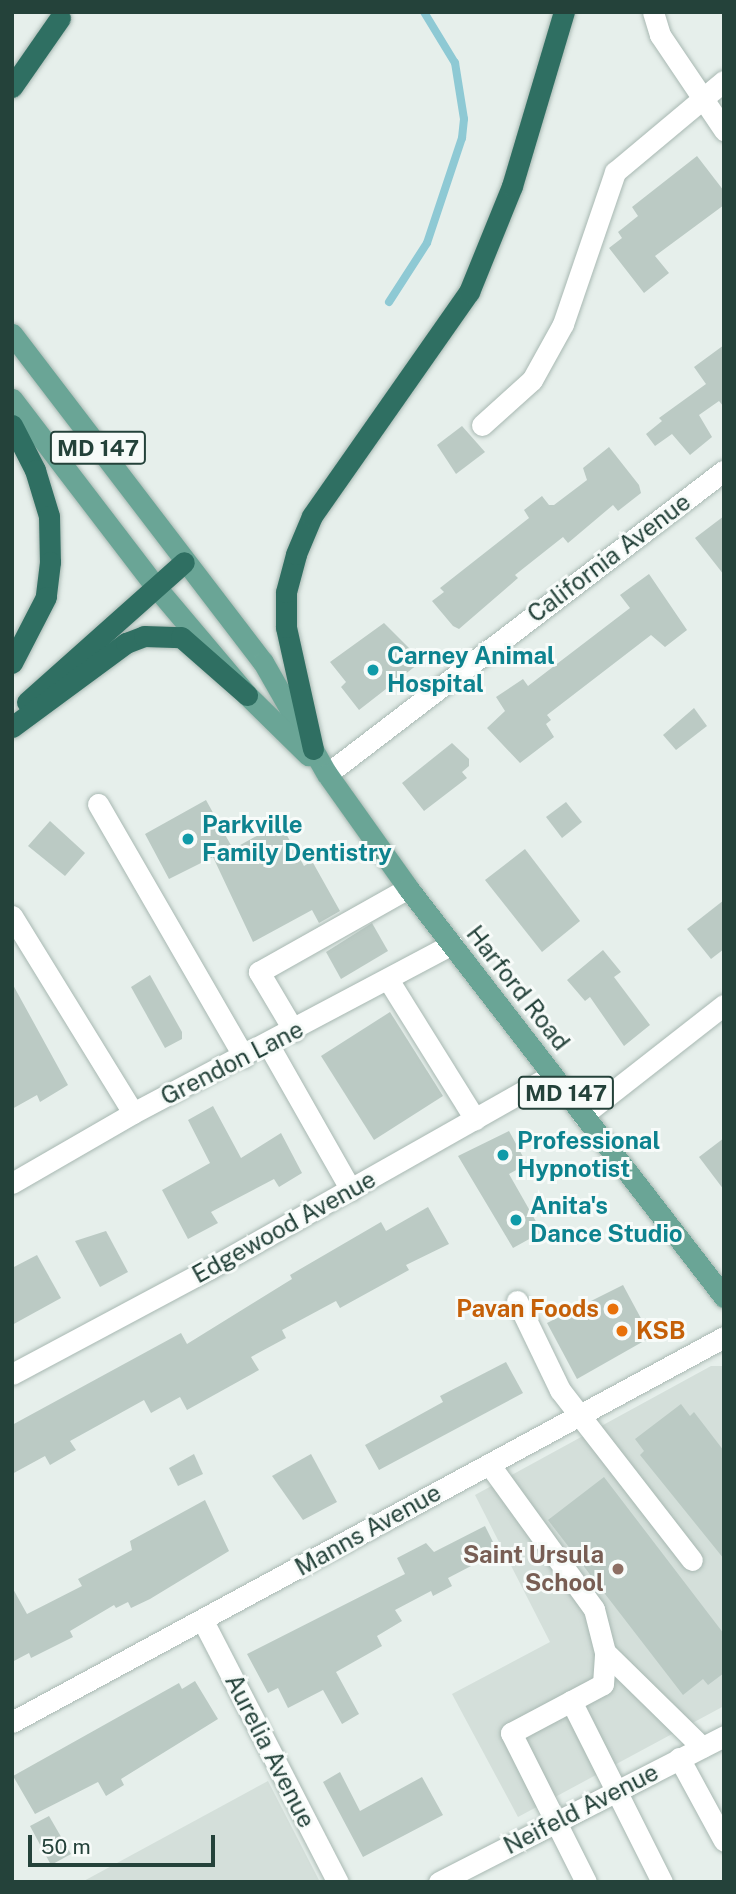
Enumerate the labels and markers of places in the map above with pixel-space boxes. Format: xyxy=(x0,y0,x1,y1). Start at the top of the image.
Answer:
place label: Carney Animal Hospital xyxy=(387,642,555,698)
marker: Carney Animal Hospital xyxy=(365,662,381,678)
place label: Parkville Family Dentistry xyxy=(202,811,392,867)
marker: Parkville Family Dentistry xyxy=(180,831,196,847)
place label: Professional Hypnotist xyxy=(517,1127,660,1183)
marker: Professional Hypnotist xyxy=(495,1147,511,1163)
place label: Anita's Dance Studio xyxy=(530,1192,683,1248)
marker: Anita's Dance Studio xyxy=(508,1212,524,1228)
place label: Pavan Foods xyxy=(456,1295,599,1323)
marker: Pavan Foods xyxy=(605,1301,621,1317)
place label: KSB xyxy=(636,1317,685,1345)
marker: KSB xyxy=(614,1323,630,1339)
place label: Saint Ursula School xyxy=(463,1541,604,1597)
marker: Saint Ursula School xyxy=(610,1561,626,1577)

